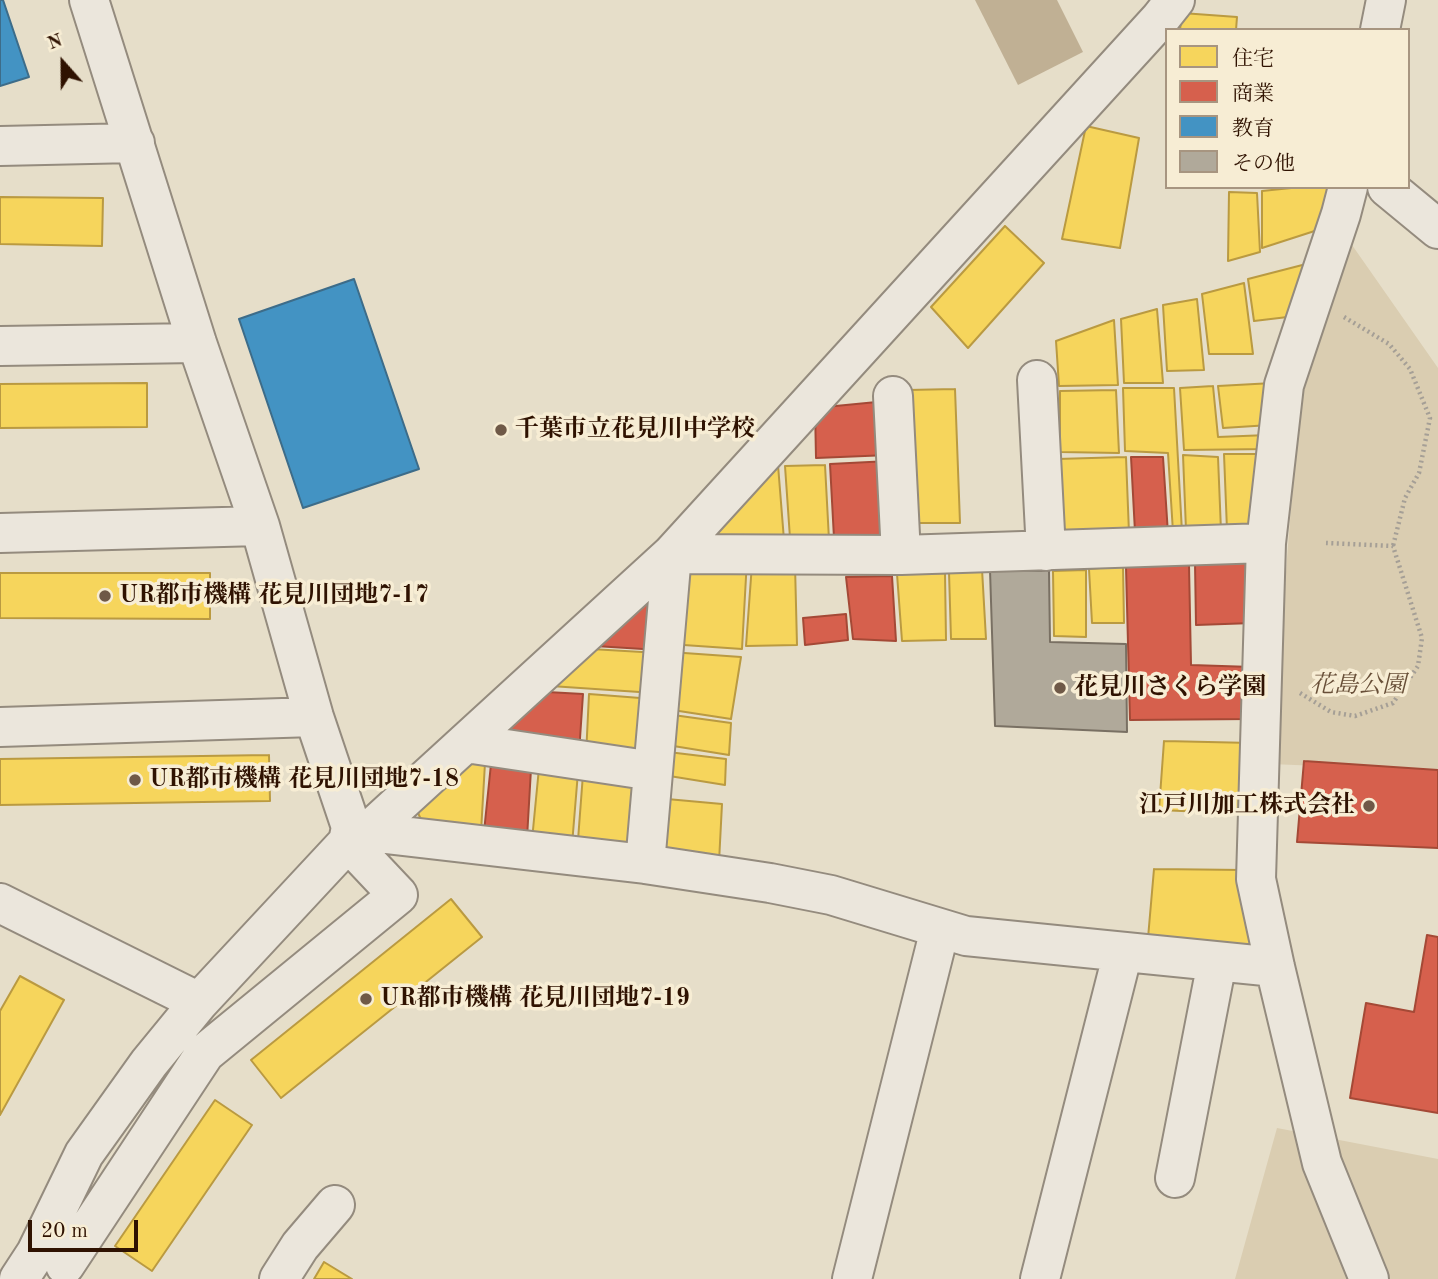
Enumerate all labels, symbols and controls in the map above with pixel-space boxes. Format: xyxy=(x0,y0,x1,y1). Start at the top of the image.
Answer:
north arrow xyxy=(28,28,98,98)
legend xyxy=(1165,28,1410,189)
text: N xyxy=(45,31,65,54)
text: 住宅 xyxy=(1232,49,1274,70)
text: 商業 xyxy=(1232,84,1274,105)
text: 教育 xyxy=(1232,119,1274,140)
text: その他 xyxy=(1232,154,1295,175)
place label: 千葉市立花見川中学校 xyxy=(515,416,755,444)
marker: 千葉市立花見川中学校 xyxy=(493,422,509,438)
place label: UR都市機構 花見川団地7-17 xyxy=(119,582,429,610)
marker: UR都市機構 花見川団地7-17 xyxy=(97,588,113,604)
park label: 花島公園 xyxy=(1310,672,1406,700)
place label: 花見川さくら学園 xyxy=(1074,674,1266,702)
marker: 花見川さくら学園 xyxy=(1052,680,1068,696)
place label: UR都市機構 花見川団地7-18 xyxy=(149,766,459,794)
marker: UR都市機構 花見川団地7-18 xyxy=(127,772,143,788)
place label: 江戸川加工株式会社 xyxy=(1139,792,1355,820)
marker: 江戸川加工株式会社 xyxy=(1361,798,1377,814)
place label: UR都市機構 花見川団地7-19 xyxy=(380,985,690,1013)
marker: UR都市機構 花見川団地7-19 xyxy=(358,991,374,1007)
scale bar xyxy=(32,1206,142,1250)
text: 20 m xyxy=(41,1221,88,1242)

